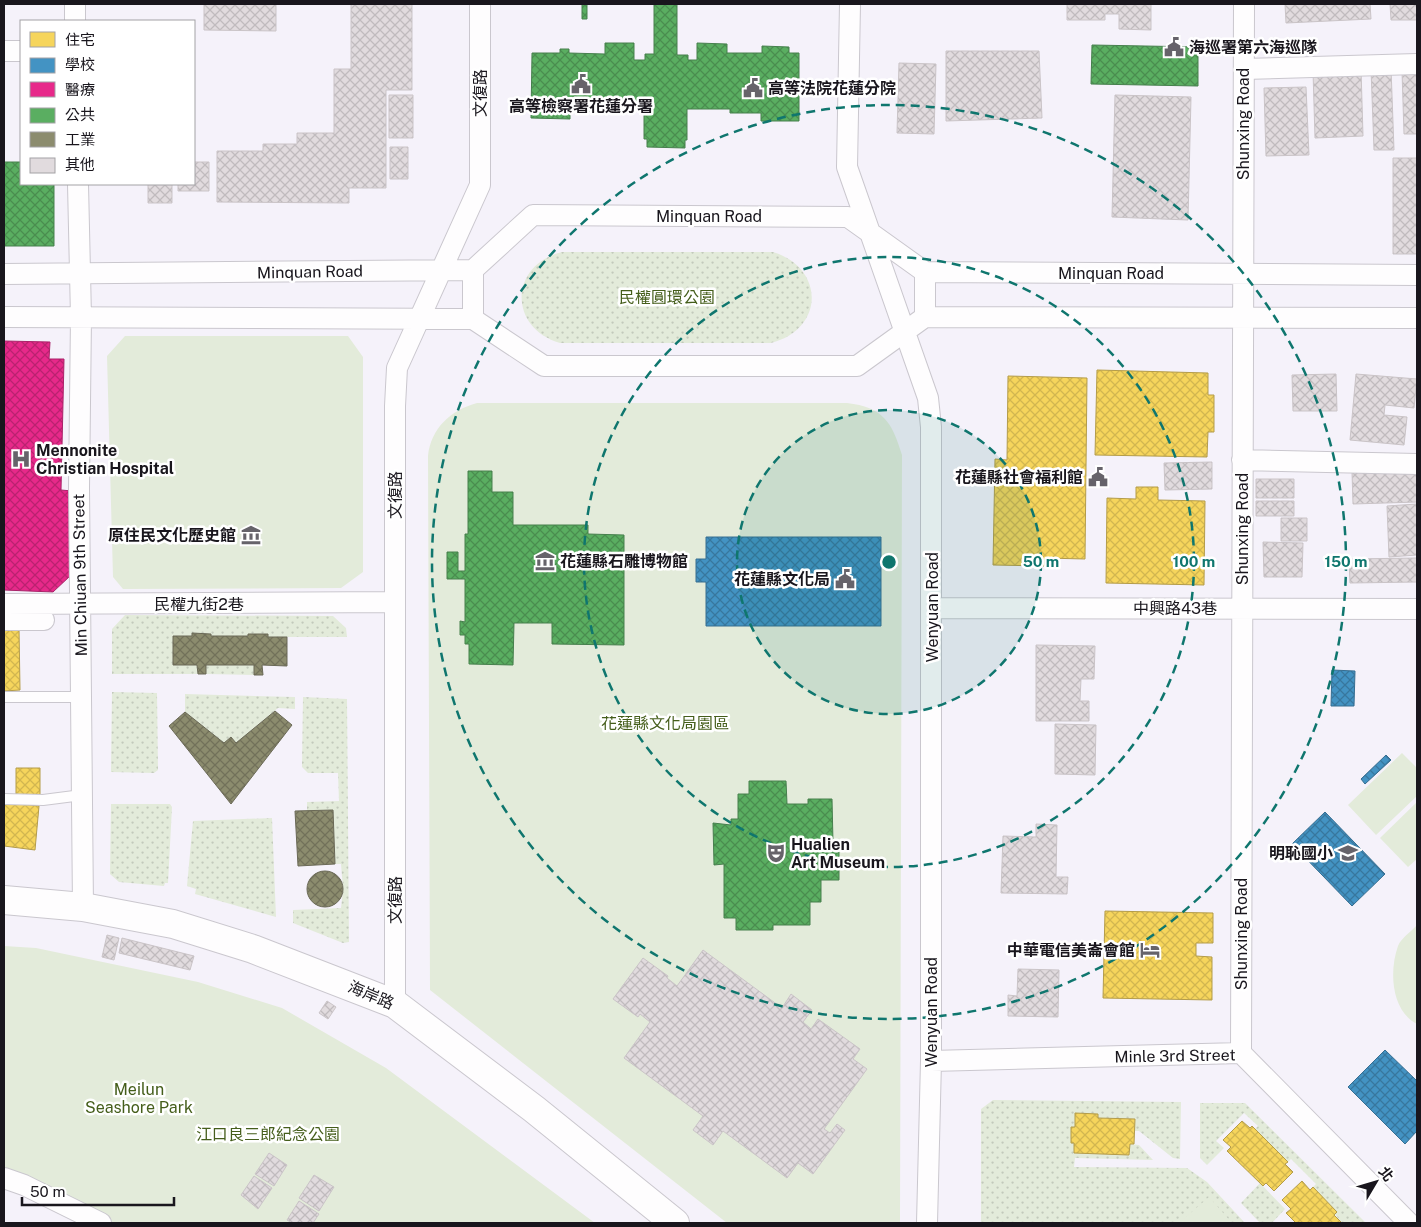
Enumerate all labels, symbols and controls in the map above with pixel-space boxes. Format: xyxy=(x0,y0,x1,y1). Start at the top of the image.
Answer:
legend xyxy=(20,20,195,185)
text: 住宅 xyxy=(65,31,95,48)
public building icon: 海巡署第六海巡隊 xyxy=(1163,36,1185,58)
place label: 海巡署第六海巡隊 xyxy=(1189,38,1317,57)
text: 學校 xyxy=(65,56,95,73)
street label: Shunxing Road xyxy=(1234,68,1253,180)
street label: 文復路 xyxy=(471,69,490,117)
public building icon: 高等檢察署花蓮分署 xyxy=(570,73,592,95)
public building icon: 高等法院花蓮分院 xyxy=(742,77,764,99)
place label: 高等法院花蓮分院 xyxy=(768,79,896,98)
text: 醫療 xyxy=(65,81,95,98)
place label: 高等檢察署花蓮分署 xyxy=(509,97,653,116)
text: 公共 xyxy=(65,106,95,123)
text: 工業 xyxy=(65,131,95,148)
text: 其他 xyxy=(65,156,95,173)
street label: Minquan Road xyxy=(656,207,762,226)
street label: Minquan Road xyxy=(257,262,363,282)
street label: Minquan Road xyxy=(1058,264,1164,283)
park label: 民權圓環公園 xyxy=(619,288,715,307)
place label: Mennonite Christian Hospital xyxy=(36,441,174,478)
hospital icon: Mennonite Christian Hospital xyxy=(10,448,32,470)
public building icon: 花蓮縣社會福利館 xyxy=(1087,466,1109,488)
place label: 花蓮縣社會福利館 xyxy=(955,468,1083,487)
street label: 文復路 xyxy=(386,471,405,519)
street label: Shunxing Road xyxy=(1233,473,1252,585)
street label: Min Chiuan 9th Street xyxy=(69,493,91,657)
museum icon: 原住民文化歷史館 xyxy=(240,524,262,546)
place label: 原住民文化歷史館 xyxy=(108,526,236,545)
museum icon: 花蓮縣石雕博物館 xyxy=(534,550,556,572)
place label: 花蓮縣石雕博物館 xyxy=(560,552,688,571)
street label: Wenyuan Road xyxy=(923,552,942,662)
centre of rings xyxy=(880,553,898,571)
text: 50 m xyxy=(1023,553,1059,570)
text: 100 m xyxy=(1173,553,1215,570)
text: 150 m xyxy=(1324,553,1368,570)
public building icon: 花蓮縣文化局 xyxy=(834,568,856,590)
place label: 花蓮縣文化局 xyxy=(734,570,830,589)
street label: 民權九街2巷 xyxy=(154,595,244,614)
street label: 中興路43巷 xyxy=(1133,599,1217,618)
park label: 花蓮縣文化局園區 xyxy=(601,714,729,733)
place label: Hualien Art Museum xyxy=(791,835,885,872)
theatre icon: Hualien Art Museum xyxy=(765,842,787,864)
school or university icon: 明恥國小 xyxy=(1337,842,1359,864)
place label: 明恥國小 xyxy=(1269,844,1333,863)
street label: 文復路 xyxy=(386,876,405,924)
street label: Shunxing Road xyxy=(1232,878,1251,990)
hotel icon: 中華電信美崙會館 xyxy=(1139,939,1161,961)
place label: 中華電信美崙會館 xyxy=(1007,941,1135,960)
street label: Wenyuan Road xyxy=(922,957,941,1067)
street label: 海岸路 xyxy=(345,977,397,1013)
street label: Minle 3rd Street xyxy=(1114,1045,1236,1067)
park label: Meilun Seashore Park xyxy=(85,1080,193,1117)
park label: 江口良三郎紀念公園 xyxy=(196,1125,340,1144)
north arrow xyxy=(1351,1157,1401,1207)
text: 北 xyxy=(1376,1164,1397,1184)
scale bar xyxy=(22,1174,175,1206)
text: 50 m xyxy=(30,1183,65,1200)

